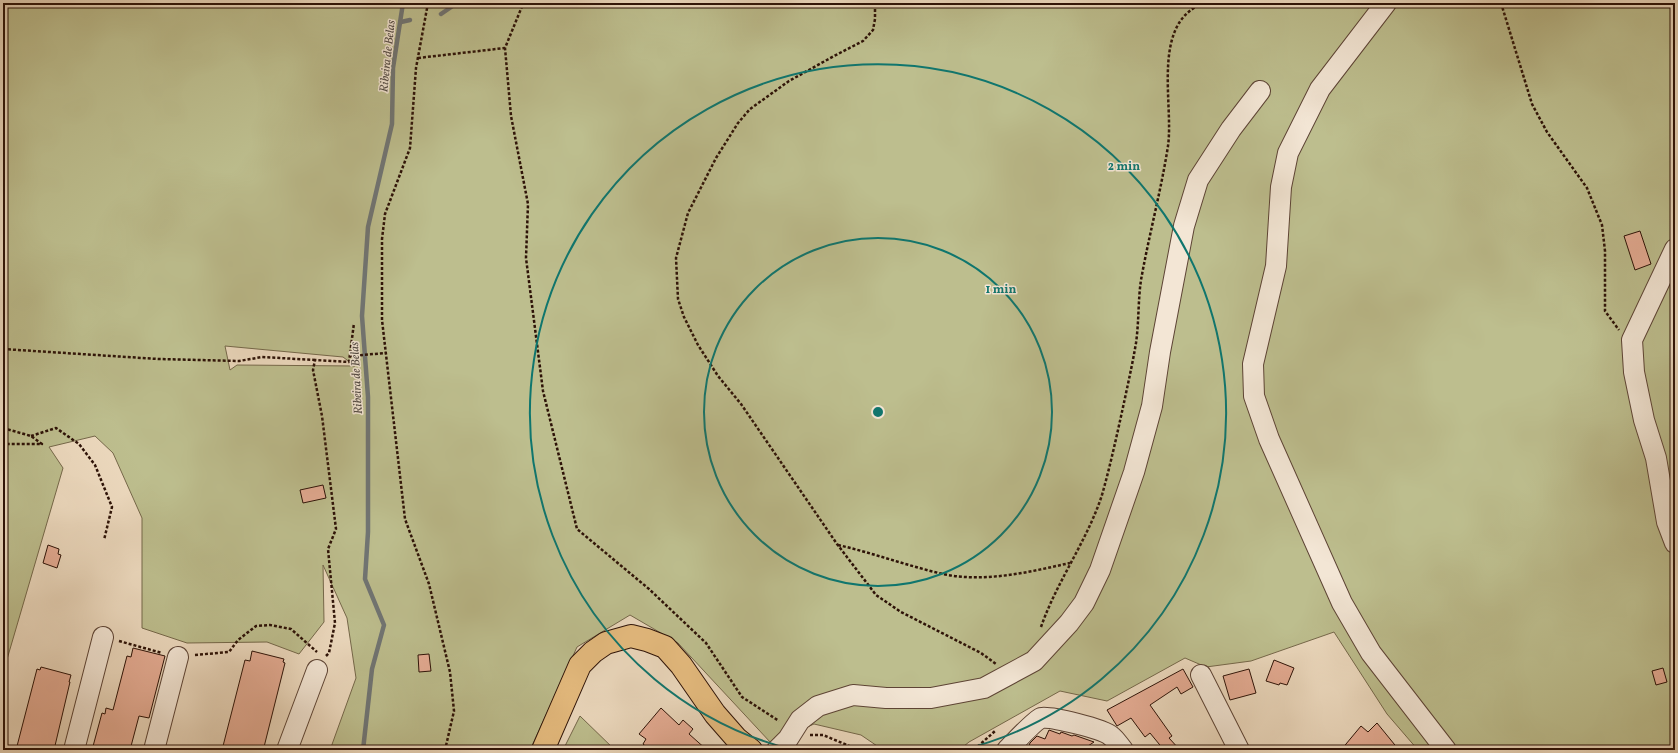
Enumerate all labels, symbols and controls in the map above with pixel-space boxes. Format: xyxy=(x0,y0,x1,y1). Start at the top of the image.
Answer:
water label: Ribeira de Belas xyxy=(376,19,400,93)
text: 2 min xyxy=(1108,159,1140,175)
text: 1 min xyxy=(986,282,1017,298)
water label: Ribeira de Belas xyxy=(347,341,367,415)
centre of rings xyxy=(871,405,885,419)

